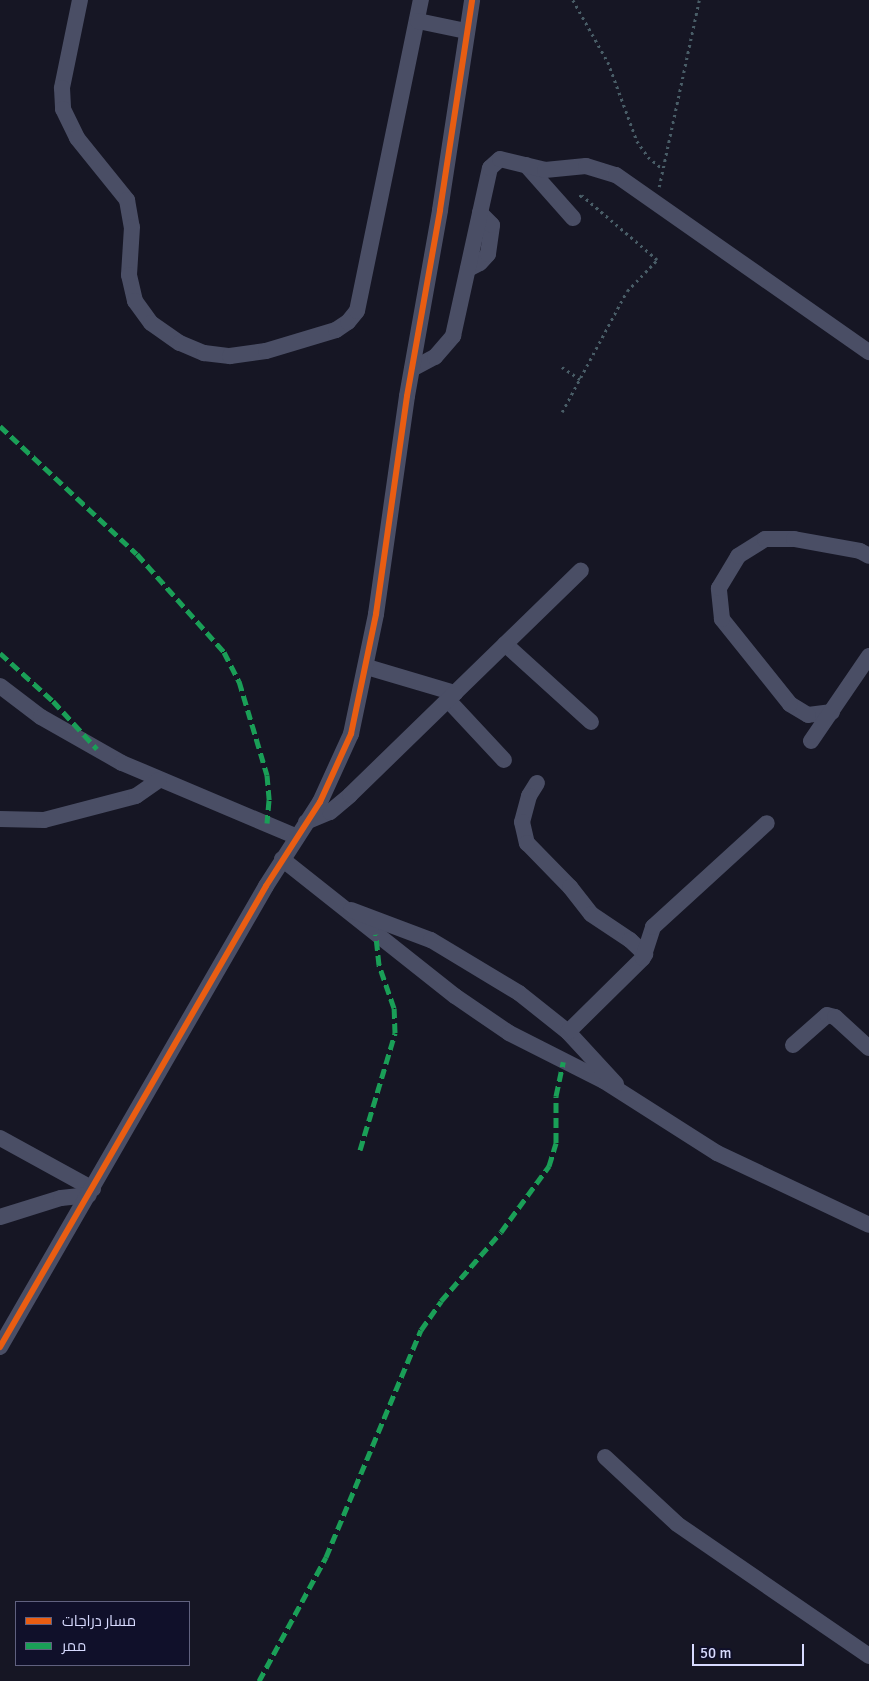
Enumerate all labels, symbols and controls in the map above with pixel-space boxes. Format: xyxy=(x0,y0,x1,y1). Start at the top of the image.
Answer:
legend xyxy=(15,1601,190,1666)
text: مسار دراجات xyxy=(62,1612,136,1630)
scale bar xyxy=(694,1634,806,1666)
text: ممر xyxy=(62,1637,86,1655)
text: 50 m xyxy=(700,1644,731,1662)

